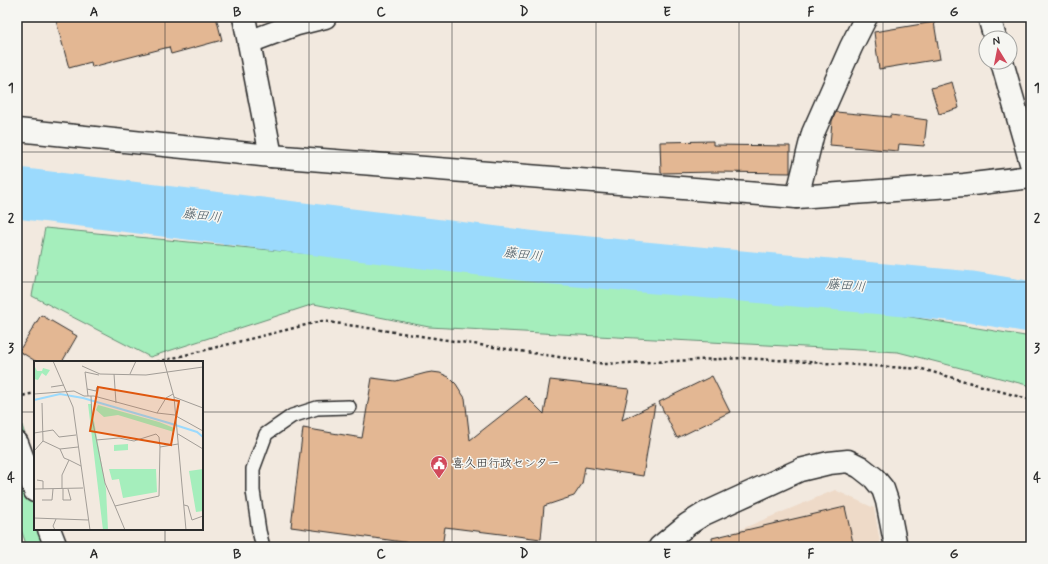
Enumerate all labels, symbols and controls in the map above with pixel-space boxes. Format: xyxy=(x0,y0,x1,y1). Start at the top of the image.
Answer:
text: A xyxy=(90,4,98,21)
text: B xyxy=(233,4,242,21)
text: C xyxy=(376,4,386,21)
text: D xyxy=(520,4,529,21)
text: E xyxy=(663,4,671,21)
text: F xyxy=(808,4,815,21)
text: G xyxy=(950,4,959,21)
north arrow xyxy=(978,30,1018,70)
text: N xyxy=(992,34,1001,49)
text: 1 xyxy=(8,80,14,97)
text: 1 xyxy=(1034,80,1040,97)
water label: 藤田川 xyxy=(182,205,222,227)
text: 2 xyxy=(8,210,15,227)
text: 2 xyxy=(1034,210,1041,227)
water label: 藤田川 xyxy=(503,244,543,266)
water label: 藤田川 xyxy=(826,276,866,296)
text: 3 xyxy=(8,340,14,357)
text: 3 xyxy=(1034,340,1040,357)
inset map xyxy=(34,361,203,530)
public building icon: 喜久田行政センター xyxy=(429,454,449,479)
place label: 喜久田行政センター xyxy=(452,456,560,472)
text: 4 xyxy=(7,470,15,487)
text: 4 xyxy=(1033,470,1041,487)
text: A xyxy=(90,546,98,563)
text: B xyxy=(233,546,242,563)
text: C xyxy=(376,546,386,563)
text: D xyxy=(520,546,529,563)
text: E xyxy=(663,546,671,563)
text: F xyxy=(808,546,815,563)
text: G xyxy=(950,546,959,563)

